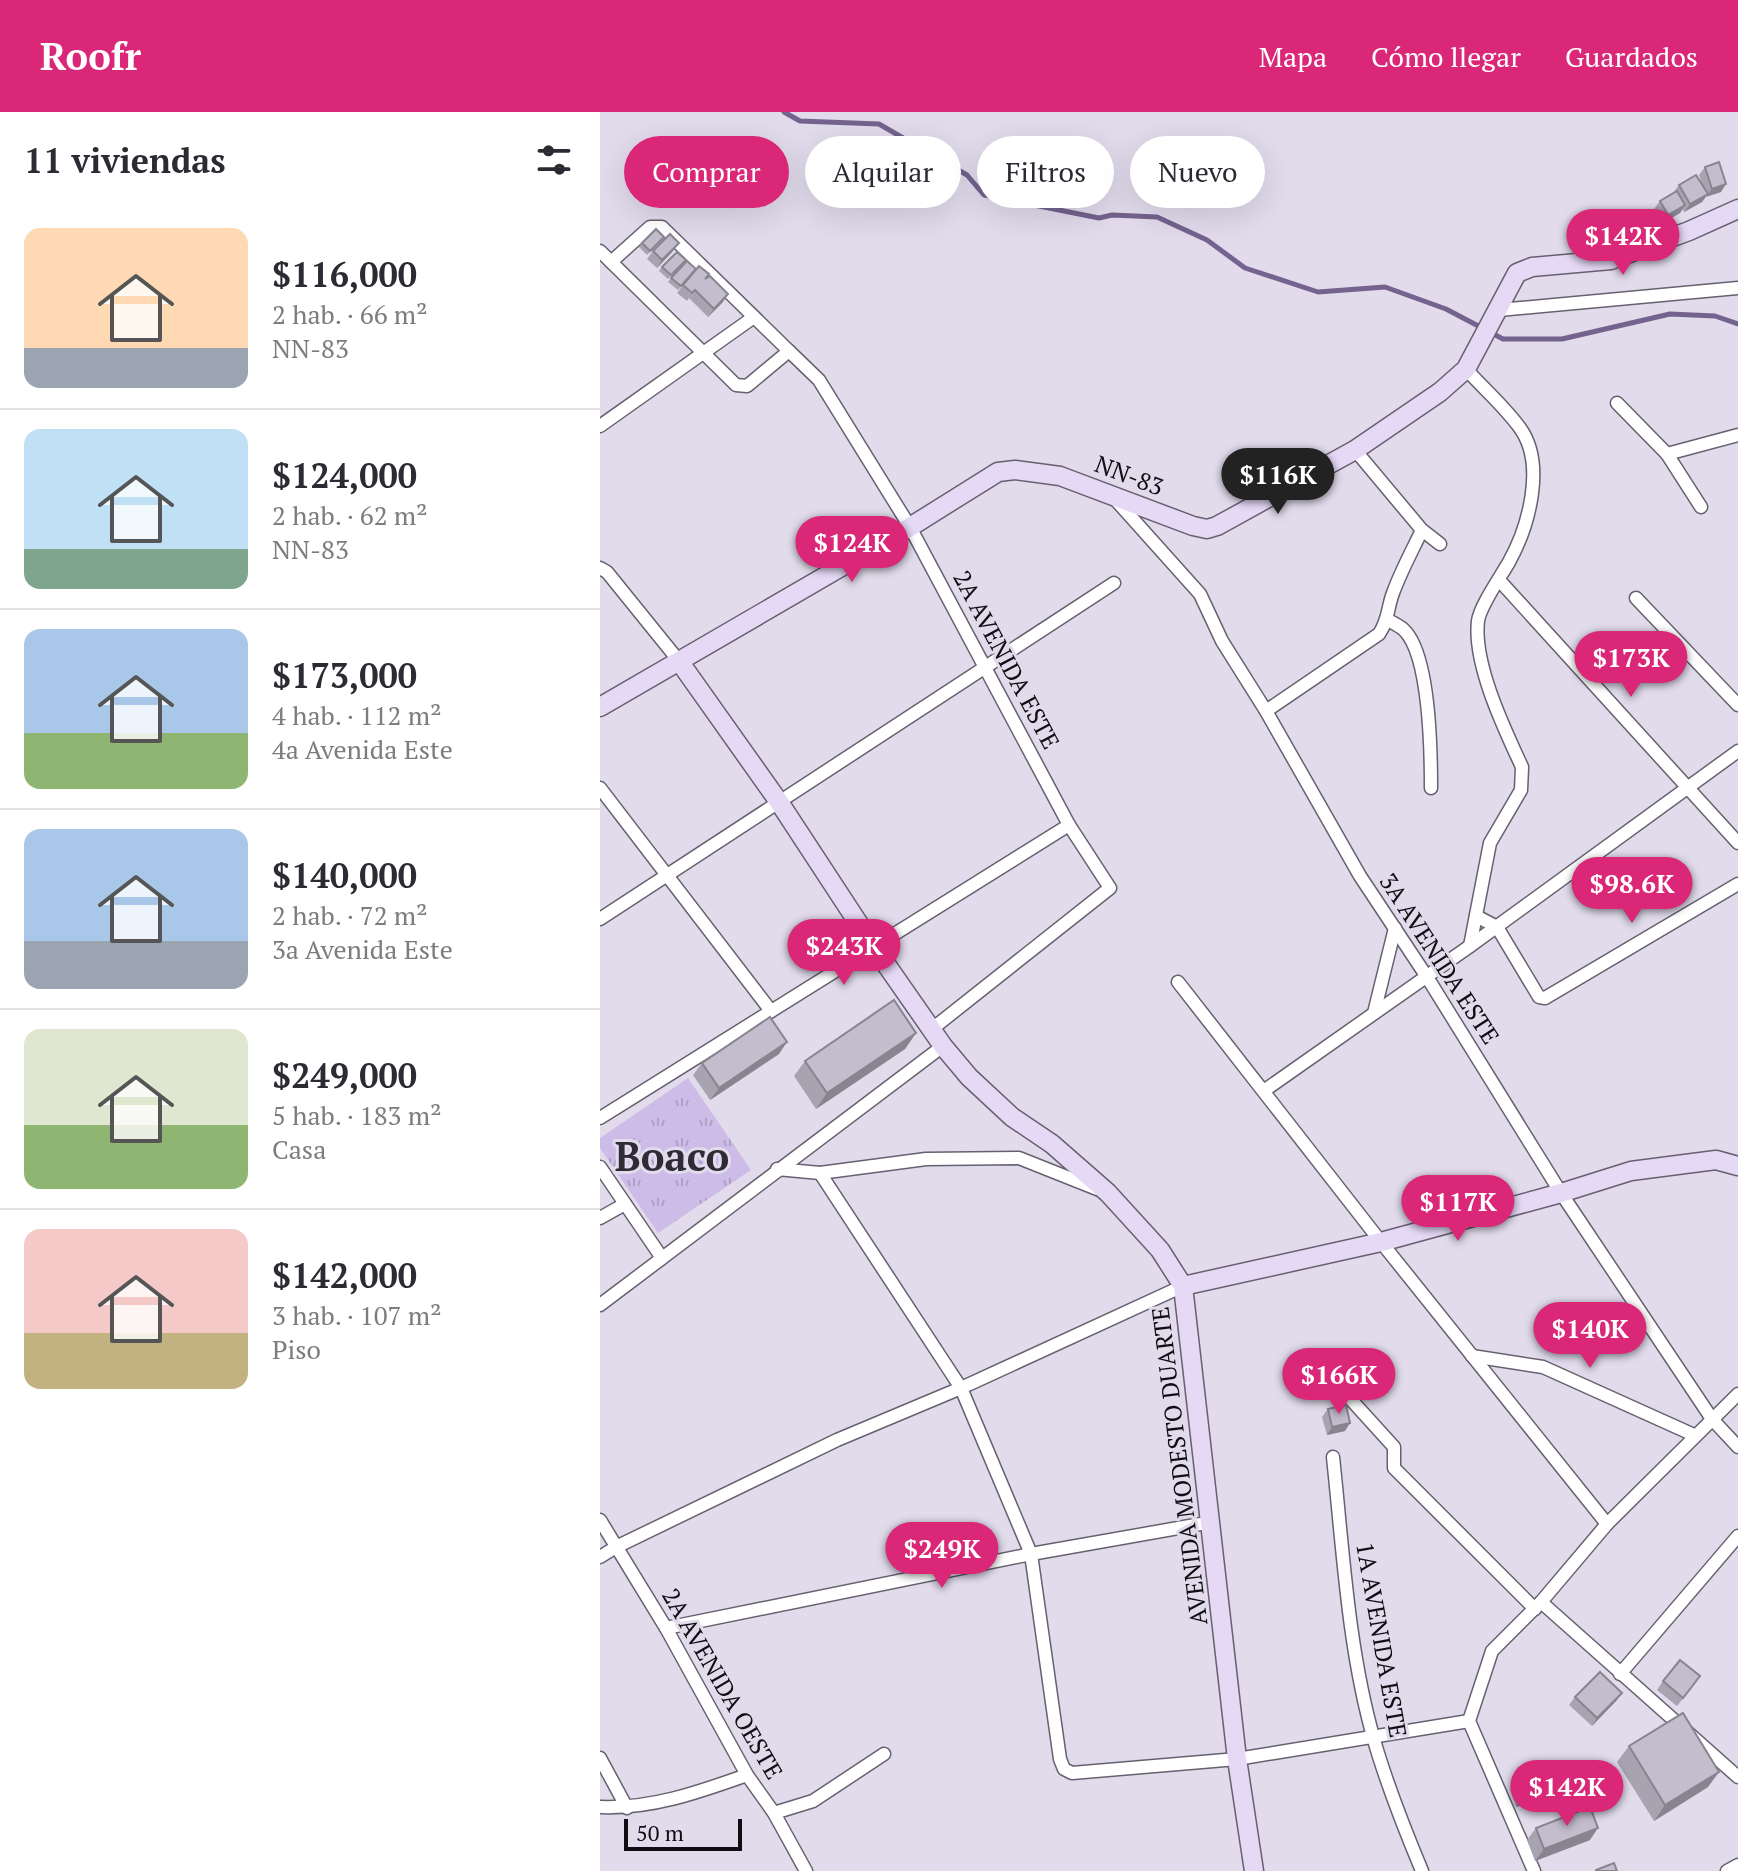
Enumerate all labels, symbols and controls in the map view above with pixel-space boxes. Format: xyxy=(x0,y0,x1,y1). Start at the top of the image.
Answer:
text: Roofr xyxy=(40,31,141,81)
text: Mapa xyxy=(1259,38,1327,75)
text: Cómo llegar xyxy=(1371,38,1521,75)
text: Guardados xyxy=(1565,38,1698,75)
chip: Comprar xyxy=(624,136,789,208)
chip: Alquilar xyxy=(805,136,961,208)
chip: Filtros xyxy=(977,136,1114,208)
chip: Nuevo xyxy=(1130,136,1265,208)
text: 11 viviendas xyxy=(24,138,226,183)
icon: filters xyxy=(532,138,576,182)
pin: $142K xyxy=(1567,209,1679,277)
text: $142K xyxy=(1584,218,1662,252)
text: $116,000 xyxy=(272,252,417,297)
icon: home xyxy=(88,260,184,356)
text: 2 hab. · 66 m² xyxy=(272,297,428,331)
text: NN-83 xyxy=(272,331,349,365)
street label: NN-83 xyxy=(1091,447,1168,503)
pin: $116K xyxy=(1222,448,1334,516)
text: $124,000 xyxy=(272,453,417,498)
text: $116K xyxy=(1239,457,1317,491)
icon: home xyxy=(88,461,184,557)
text: 2 hab. · 62 m² xyxy=(272,498,428,532)
pin: $124K xyxy=(796,516,908,584)
text: $124K xyxy=(813,525,891,559)
text: NN-83 xyxy=(272,532,349,566)
street label: 2A AVENIDA ESTE xyxy=(946,565,1067,754)
pin: $173K xyxy=(1575,631,1687,699)
text: $173K xyxy=(1592,640,1670,674)
text: $173,000 xyxy=(272,653,417,698)
icon: home xyxy=(88,661,184,757)
text: 4 hab. · 112 m² xyxy=(272,698,441,732)
text: 4a Avenida Este xyxy=(272,732,453,766)
text: $140,000 xyxy=(272,853,417,898)
pin: $98.6K xyxy=(1567,857,1697,925)
icon: home xyxy=(88,861,184,957)
text: $98.6K xyxy=(1590,866,1674,900)
street label: 3A AVENIDA ESTE xyxy=(1373,867,1507,1050)
text: 2 hab. · 72 m² xyxy=(272,898,428,932)
pin: $243K xyxy=(788,919,900,987)
text: $243K xyxy=(805,928,883,962)
text: 3a Avenida Este xyxy=(272,932,453,966)
text: $249,000 xyxy=(272,1053,417,1098)
icon: home xyxy=(88,1061,184,1157)
text: 5 hab. · 183 m² xyxy=(272,1098,441,1132)
district label: Boaco xyxy=(615,1129,729,1182)
text: Casa xyxy=(272,1132,326,1166)
pin: $117K xyxy=(1402,1175,1514,1243)
text: $117K xyxy=(1419,1184,1497,1218)
text: $142,000 xyxy=(272,1253,417,1298)
icon: home xyxy=(88,1261,184,1357)
text: 3 hab. · 107 m² xyxy=(272,1298,441,1332)
pin: $140K xyxy=(1534,1302,1646,1370)
street label: AVENIDA MODESTO DUARTE xyxy=(1144,1305,1214,1627)
text: $140K xyxy=(1551,1311,1629,1345)
text: Piso xyxy=(272,1332,321,1366)
pin: $166K xyxy=(1283,1348,1395,1416)
text: $166K xyxy=(1300,1357,1378,1391)
pin: $249K xyxy=(886,1522,998,1590)
text: $249K xyxy=(903,1531,981,1565)
street label: 1A AVENIDA ESTE xyxy=(1349,1540,1415,1740)
street label: 2A AVENIDA OESTE xyxy=(655,1582,791,1785)
pin: $142K xyxy=(1511,1760,1623,1828)
text: $142K xyxy=(1528,1769,1606,1803)
scale bar xyxy=(624,1815,742,1851)
text: 50 m xyxy=(636,1818,684,1847)

